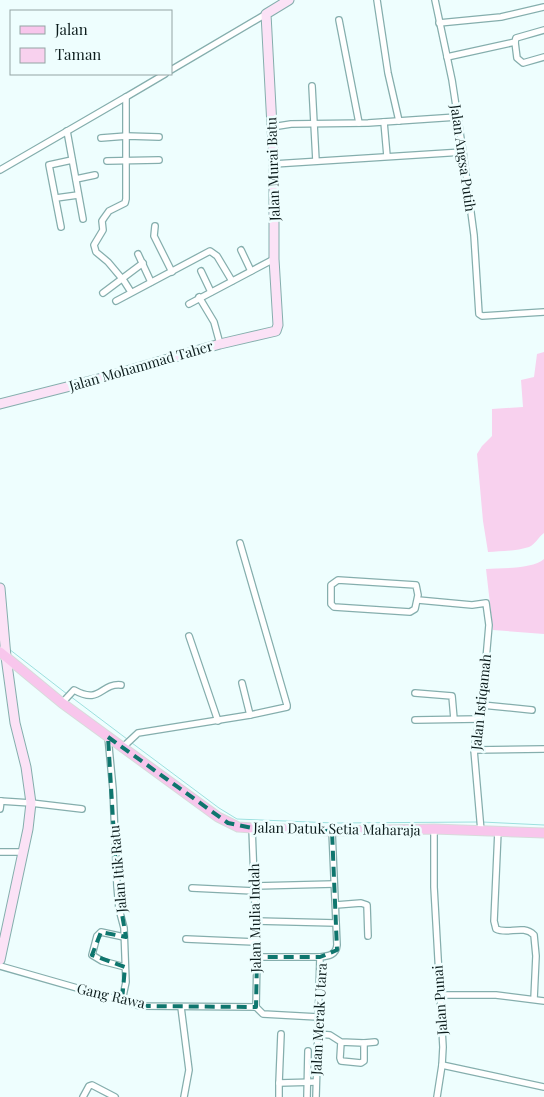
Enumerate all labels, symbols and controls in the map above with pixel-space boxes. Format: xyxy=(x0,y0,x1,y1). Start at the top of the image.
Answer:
legend xyxy=(10,10,172,75)
text: Jalan xyxy=(54,19,88,39)
text: Taman xyxy=(55,44,101,64)
street label: Jalan Angsa Putih xyxy=(446,102,481,214)
street label: Jalan Murai Batu xyxy=(261,117,284,222)
street label: Jalan Mohammad Taher xyxy=(66,336,216,395)
street label: Jalan Istiqamah xyxy=(466,652,495,752)
street label: Jalan Datuk Setia Maharaja xyxy=(252,818,421,839)
street label: Jalan Itik Ratu xyxy=(104,824,131,915)
street label: Jalan Mulia Indah xyxy=(244,863,265,974)
street label: Jalan Merak Utara xyxy=(306,963,331,1076)
street label: Jalan Punai xyxy=(428,965,451,1037)
street label: Gang Rawa xyxy=(75,978,147,1013)

